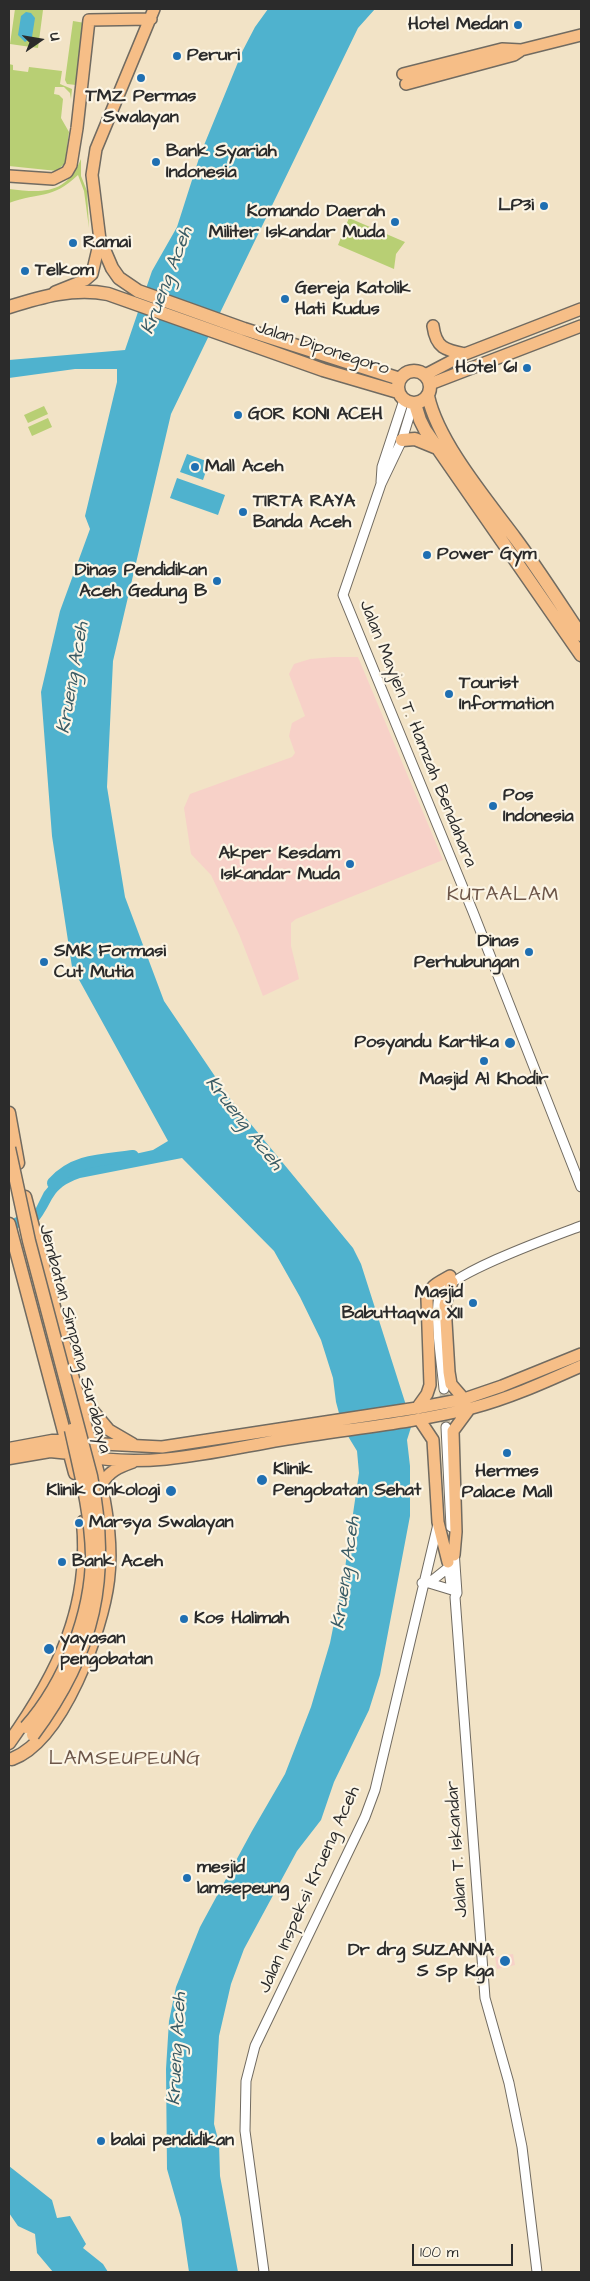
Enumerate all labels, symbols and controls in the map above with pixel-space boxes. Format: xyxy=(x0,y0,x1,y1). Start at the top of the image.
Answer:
place label: Hotel Medan xyxy=(408,14,508,36)
north arrow xyxy=(15,15,65,65)
marker: Hotel Medan xyxy=(512,19,524,31)
text: U xyxy=(44,31,65,43)
place label: Peruri xyxy=(187,45,240,67)
marker: Peruri xyxy=(171,50,183,62)
marker: TMZ Permas Swalayan xyxy=(135,72,147,84)
place label: TMZ Permas Swalayan xyxy=(86,86,196,128)
place label: Bank Syariah Indonesia xyxy=(166,141,277,183)
marker: Bank Syariah Indonesia xyxy=(150,156,162,168)
place label: LP3i xyxy=(498,195,534,217)
marker: LP3i xyxy=(538,200,550,212)
place label: Komando Daerah Militer Iskandar Muda xyxy=(209,201,385,243)
marker: Komando Daerah Militer Iskandar Muda xyxy=(389,216,401,228)
water label: Krueng Aceh xyxy=(137,224,199,338)
place label: Ramai xyxy=(83,232,131,254)
marker: Ramai xyxy=(67,237,79,249)
place label: Telkom xyxy=(35,260,94,282)
marker: Telkom xyxy=(19,265,31,277)
place label: Gereja Katolik Hati Kudus xyxy=(295,278,411,320)
marker: Gereja Katolik Hati Kudus xyxy=(279,293,291,305)
street label: Jalan Diponegoro xyxy=(252,317,392,381)
place label: Hotel 61 xyxy=(455,357,517,379)
marker: Hotel 61 xyxy=(521,362,533,374)
place label: GOR KONI ACEH xyxy=(248,404,383,426)
marker: GOR KONI ACEH xyxy=(232,409,244,421)
place label: Mall Aceh xyxy=(205,456,283,478)
marker: Mall Aceh xyxy=(189,461,201,473)
place label: TIRTA RAYA Banda Aceh xyxy=(253,491,355,534)
marker: TIRTA RAYA Banda Aceh xyxy=(237,506,249,518)
place label: Power Gym xyxy=(437,544,536,566)
marker: Power Gym xyxy=(421,549,433,561)
place label: Dinas Pendidikan Aceh Gedung B xyxy=(75,560,207,602)
marker: Dinas Pendidikan Aceh Gedung B xyxy=(211,575,223,587)
street label: Jalan Mayjen T. Hamzah Bendahara xyxy=(353,597,481,871)
water label: Krueng Aceh xyxy=(53,621,95,735)
place label: Tourist Information xyxy=(459,673,554,716)
marker: Tourist Information xyxy=(443,688,455,700)
place label: Pos Indonesia xyxy=(503,785,574,828)
marker: Pos Indonesia xyxy=(487,800,499,812)
place label: Akper Kesdam Iskandar Muda xyxy=(218,843,340,886)
marker: Akper Kesdam Iskandar Muda xyxy=(344,858,356,870)
district label: KUTAALAM xyxy=(446,884,560,908)
place label: Dinas Perhubungan xyxy=(414,931,519,974)
place label: SMK Formasi Cut Mutia xyxy=(54,941,166,984)
marker: Dinas Perhubungan xyxy=(523,946,535,958)
marker: SMK Formasi Cut Mutia xyxy=(38,956,50,968)
place label: Posyandu Kartika xyxy=(355,1032,499,1054)
marker: Posyandu Kartika xyxy=(503,1036,517,1050)
marker: Masjid Al Khodir xyxy=(478,1055,490,1067)
place label: Masjid Al Khodir xyxy=(420,1069,548,1091)
water label: Krueng Aceh xyxy=(199,1073,287,1175)
street label: Jembatan Simpang Surabaya xyxy=(33,1222,115,1456)
place label: Masjid Babuttaqwa XII xyxy=(342,1282,463,1325)
marker: Masjid Babuttaqwa XII xyxy=(467,1297,479,1309)
marker: Hermes Palace Mall xyxy=(501,1447,513,1459)
place label: Klinik Pengobatan Sehat xyxy=(273,1459,421,1502)
place label: Hermes Palace Mall xyxy=(462,1461,552,1504)
marker: Klinik Pengobatan Sehat xyxy=(255,1473,269,1487)
place label: Klinik Onkologi xyxy=(46,1480,160,1502)
marker: Klinik Onkologi xyxy=(164,1484,178,1498)
place label: Marsya Swalayan xyxy=(89,1512,234,1534)
water label: Krueng Aceh xyxy=(328,1516,366,1630)
marker: Marsya Swalayan xyxy=(73,1517,85,1529)
place label: Bank Aceh xyxy=(72,1551,163,1573)
marker: Bank Aceh xyxy=(56,1556,68,1568)
place label: Kos Halimah xyxy=(194,1608,289,1630)
marker: Kos Halimah xyxy=(178,1613,190,1625)
place label: yayasan pengobatan xyxy=(60,1628,153,1670)
marker: yayasan pengobatan xyxy=(42,1642,56,1656)
district label: LAMSEUPEUNG xyxy=(47,1748,203,1772)
street label: Jalan T. Iskandar xyxy=(442,1780,474,1918)
street label: Jalan Inspeksi Krueng Aceh xyxy=(255,1783,365,1997)
place label: mesjid lamsepeung xyxy=(197,1857,289,1900)
marker: mesjid lamsepeung xyxy=(181,1872,193,1884)
place label: Dr drg SUZANNA S Sp Kga xyxy=(348,1940,494,1982)
marker: Dr drg SUZANNA S Sp Kga xyxy=(498,1954,512,1968)
water label: Krueng Aceh xyxy=(164,1992,192,2106)
place label: balai pendidikan xyxy=(111,2130,234,2152)
marker: balai pendidikan xyxy=(95,2135,107,2147)
scale bar xyxy=(415,2234,516,2266)
text: 100 m xyxy=(420,2242,459,2263)

